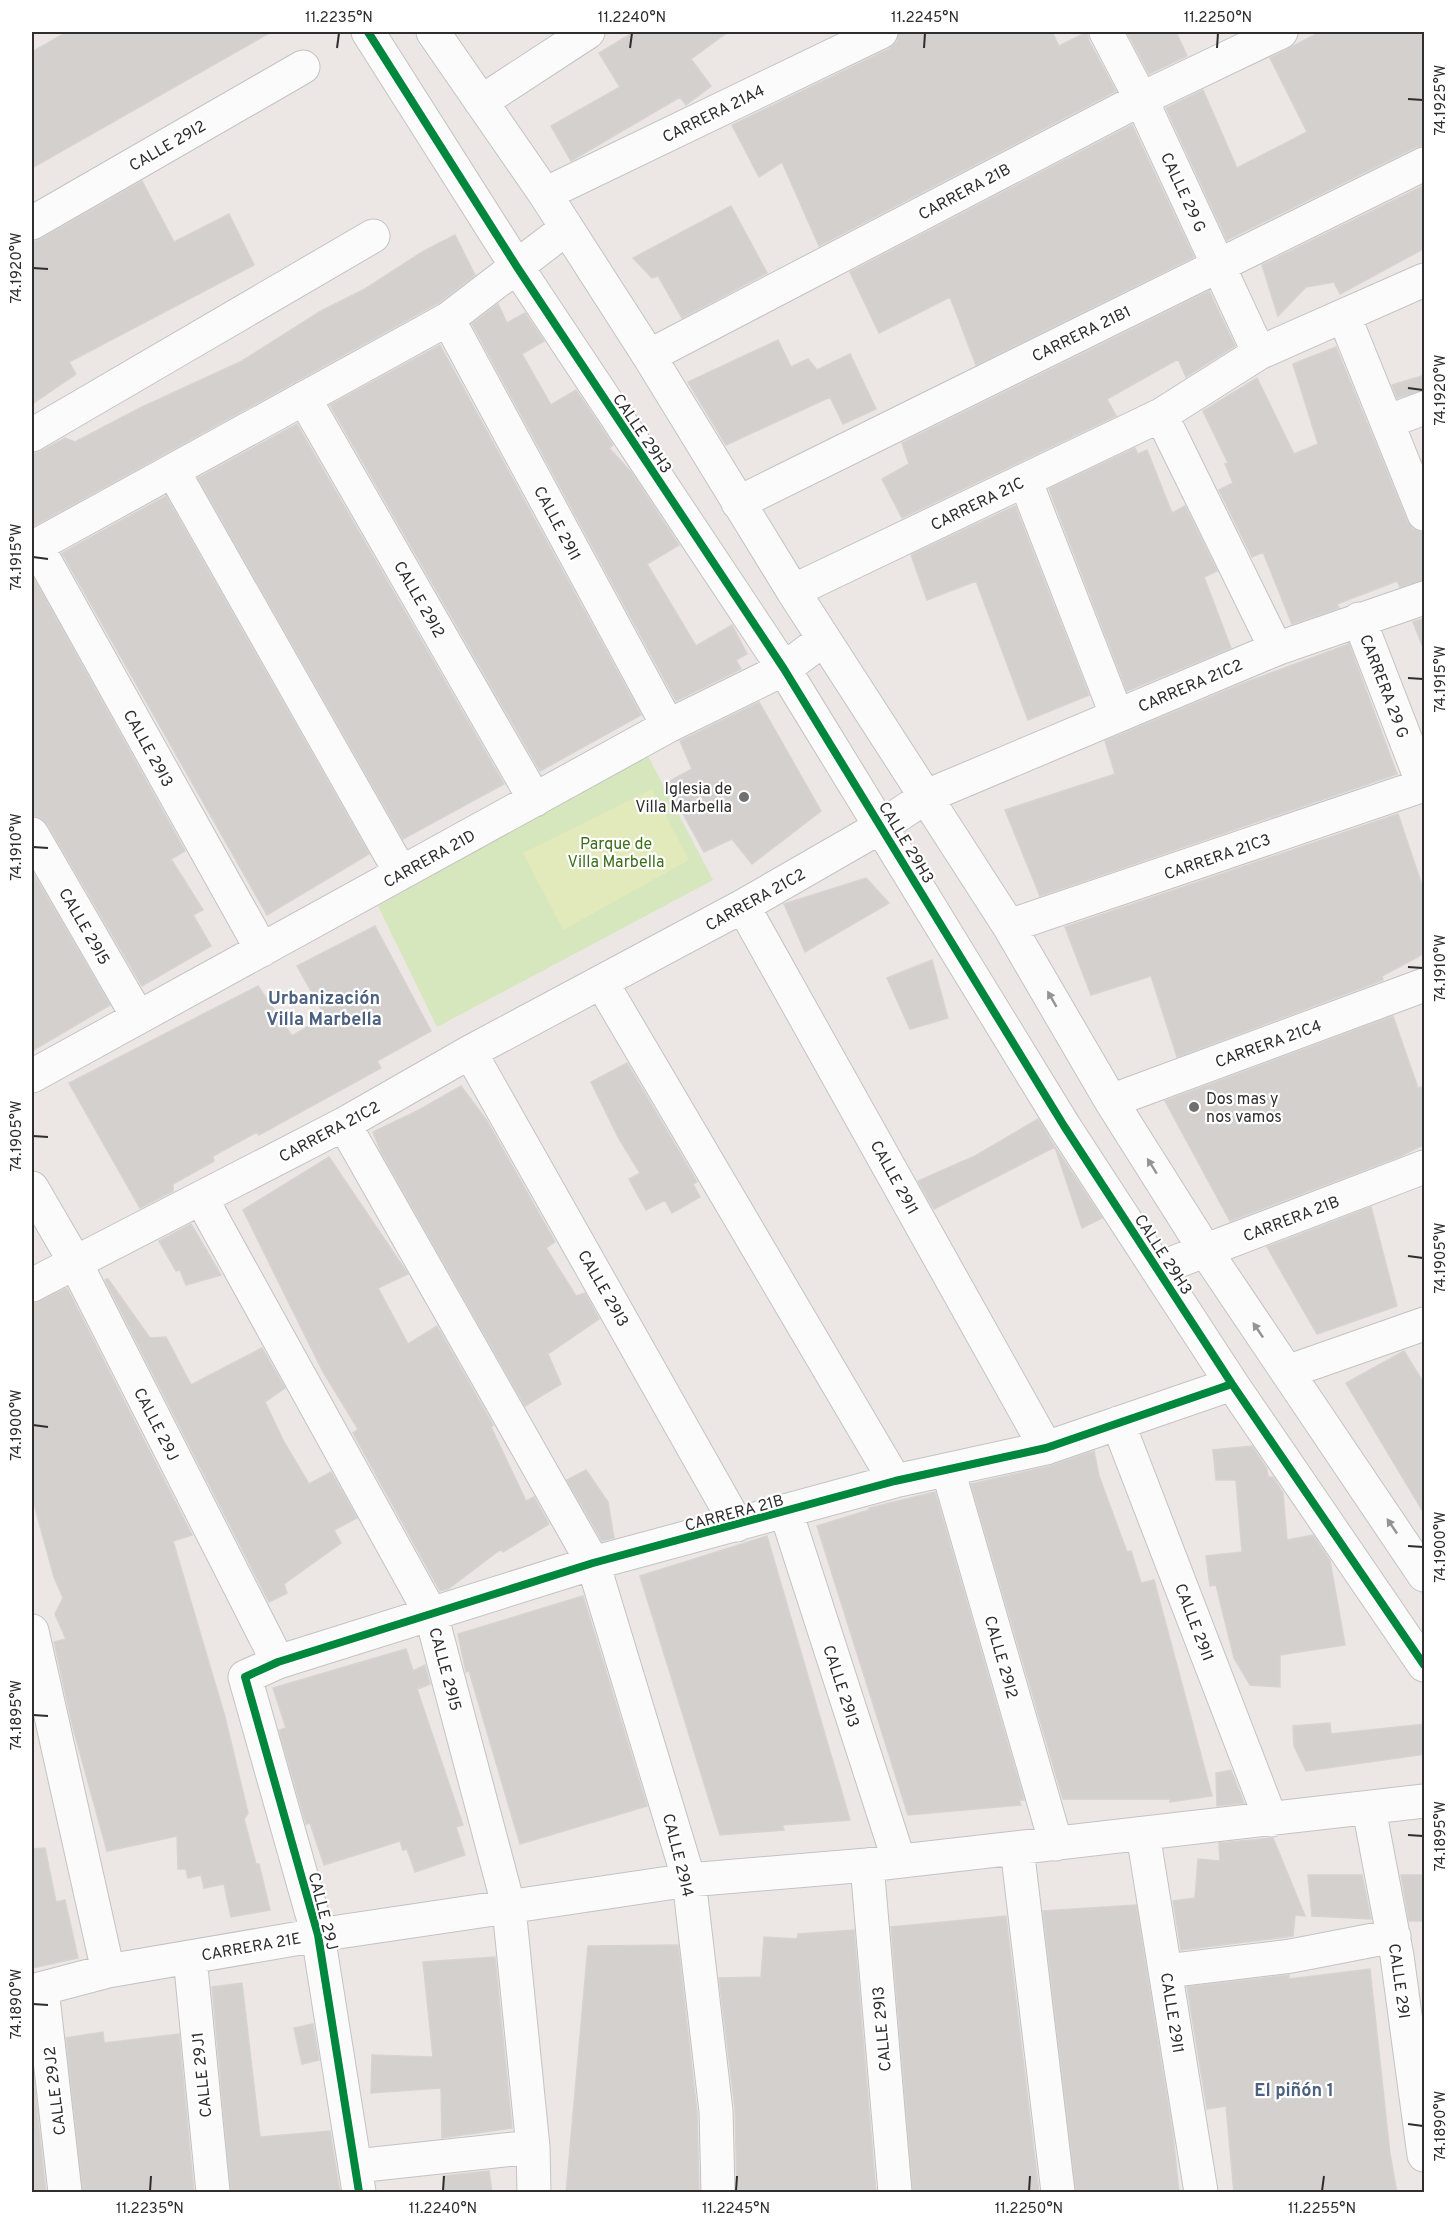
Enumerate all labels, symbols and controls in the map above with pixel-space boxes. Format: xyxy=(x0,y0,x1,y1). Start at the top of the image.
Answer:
text: 11.2235°N xyxy=(305,9,373,28)
text: 11.2240°N xyxy=(598,9,666,28)
text: 11.2245°N xyxy=(891,9,959,28)
text: 11.2250°N xyxy=(1184,9,1252,28)
text: 74.1925°W xyxy=(1432,65,1451,135)
street label: CARRERA 21A4 xyxy=(659,81,768,148)
street label: CALLE 29I2 xyxy=(126,117,210,177)
street label: CALLE 29 G xyxy=(1155,150,1209,236)
street label: CARRERA 21B xyxy=(915,160,1015,225)
text: 74.1920°W xyxy=(8,232,27,304)
street label: CARRERA 21B1 xyxy=(1029,302,1135,367)
text: 74.1920°W xyxy=(1432,354,1451,426)
street label: CALLE 29H3 xyxy=(607,390,675,478)
street label: CARRERA 21C xyxy=(928,474,1028,536)
street label: CALLE 29I1 xyxy=(528,483,584,565)
text: 74.1915°W xyxy=(8,523,27,591)
street label: CALLE 29I2 xyxy=(388,558,448,642)
street label: CARRERA 29 G xyxy=(1354,632,1412,741)
text: 74.1915°W xyxy=(1432,645,1451,713)
street label: CARRERA 21C2 xyxy=(1136,656,1246,718)
street label: CALLE 29I3 xyxy=(118,707,177,791)
place label: Iglesia de Villa Marbella xyxy=(635,780,732,818)
marker: Iglesia de Villa Marbella xyxy=(737,790,751,804)
street label: CALLE 29H3 xyxy=(873,798,938,888)
text: 74.1910°W xyxy=(8,813,27,881)
street label: CARRERA 21D xyxy=(380,826,479,893)
street label: CARRERA 21C3 xyxy=(1162,830,1274,885)
park label: Parque de Villa Marbella xyxy=(568,835,664,873)
street label: CARRERA 21C2 xyxy=(702,865,810,937)
street label: CALLE 29I5 xyxy=(53,885,113,969)
text: 74.1910°W xyxy=(1432,934,1451,1002)
district label: Urbanización Villa Marbella xyxy=(266,988,382,1032)
one-way arrow xyxy=(1047,991,1057,1008)
street label: CARRERA 21C4 xyxy=(1213,1016,1325,1073)
place label: Dos mas y nos vamos xyxy=(1206,1090,1282,1128)
street label: CARRERA 21C2 xyxy=(276,1098,384,1168)
text: 74.1905°W xyxy=(8,1100,27,1172)
marker: Dos mas y nos vamos xyxy=(1187,1100,1201,1114)
street label: CALLE 29I1 xyxy=(865,1137,922,1219)
one-way arrow xyxy=(1147,1158,1158,1175)
street label: CARRERA 21B xyxy=(1241,1192,1343,1247)
street label: CALLE 29H3 xyxy=(1129,1211,1196,1299)
text: 74.1905°W xyxy=(1432,1222,1451,1294)
street label: CALLE 29I3 xyxy=(572,1247,632,1331)
one-way arrow xyxy=(1253,1322,1264,1338)
street label: CALLE 29J xyxy=(128,1385,182,1465)
text: 74.1900°W xyxy=(8,1389,27,1461)
street label: CARRERA 21B xyxy=(683,1491,786,1537)
text: 74.1900°W xyxy=(1432,1511,1451,1583)
one-way arrow xyxy=(1386,1518,1397,1535)
street label: CALLE 29I1 xyxy=(1169,1581,1217,1664)
street label: CALLE 29I2 xyxy=(979,1614,1021,1701)
street label: CALLE 29I5 xyxy=(423,1626,465,1713)
street label: CALLE 29I3 xyxy=(817,1643,863,1730)
text: 74.1895°W xyxy=(8,1680,27,1750)
text: 74.1895°W xyxy=(1432,1801,1451,1871)
street label: CALLE 29I4 xyxy=(657,1812,697,1899)
street label: CALLE 29J xyxy=(303,1870,341,1953)
street label: CARRERA 21E xyxy=(200,1929,303,1967)
street label: CALLE 29I xyxy=(1383,1942,1413,2020)
text: 74.1890°W xyxy=(8,1969,27,2039)
street label: CALLE 29I1 xyxy=(1155,1971,1187,2055)
street label: CALLE 29I3 xyxy=(869,1985,897,2072)
street label: CALLE 29J1 xyxy=(189,2031,217,2119)
street label: CALLE 29J2 xyxy=(41,2045,71,2136)
district label: El piñón 1 xyxy=(1254,2080,1334,2103)
text: 74.1890°W xyxy=(1432,2091,1451,2161)
text: 11.2235°N xyxy=(116,2200,184,2219)
text: 11.2240°N xyxy=(409,2200,477,2219)
text: 11.2245°N xyxy=(702,2200,770,2219)
text: 11.2250°N xyxy=(995,2200,1063,2219)
text: 11.2255°N xyxy=(1288,2200,1356,2219)

